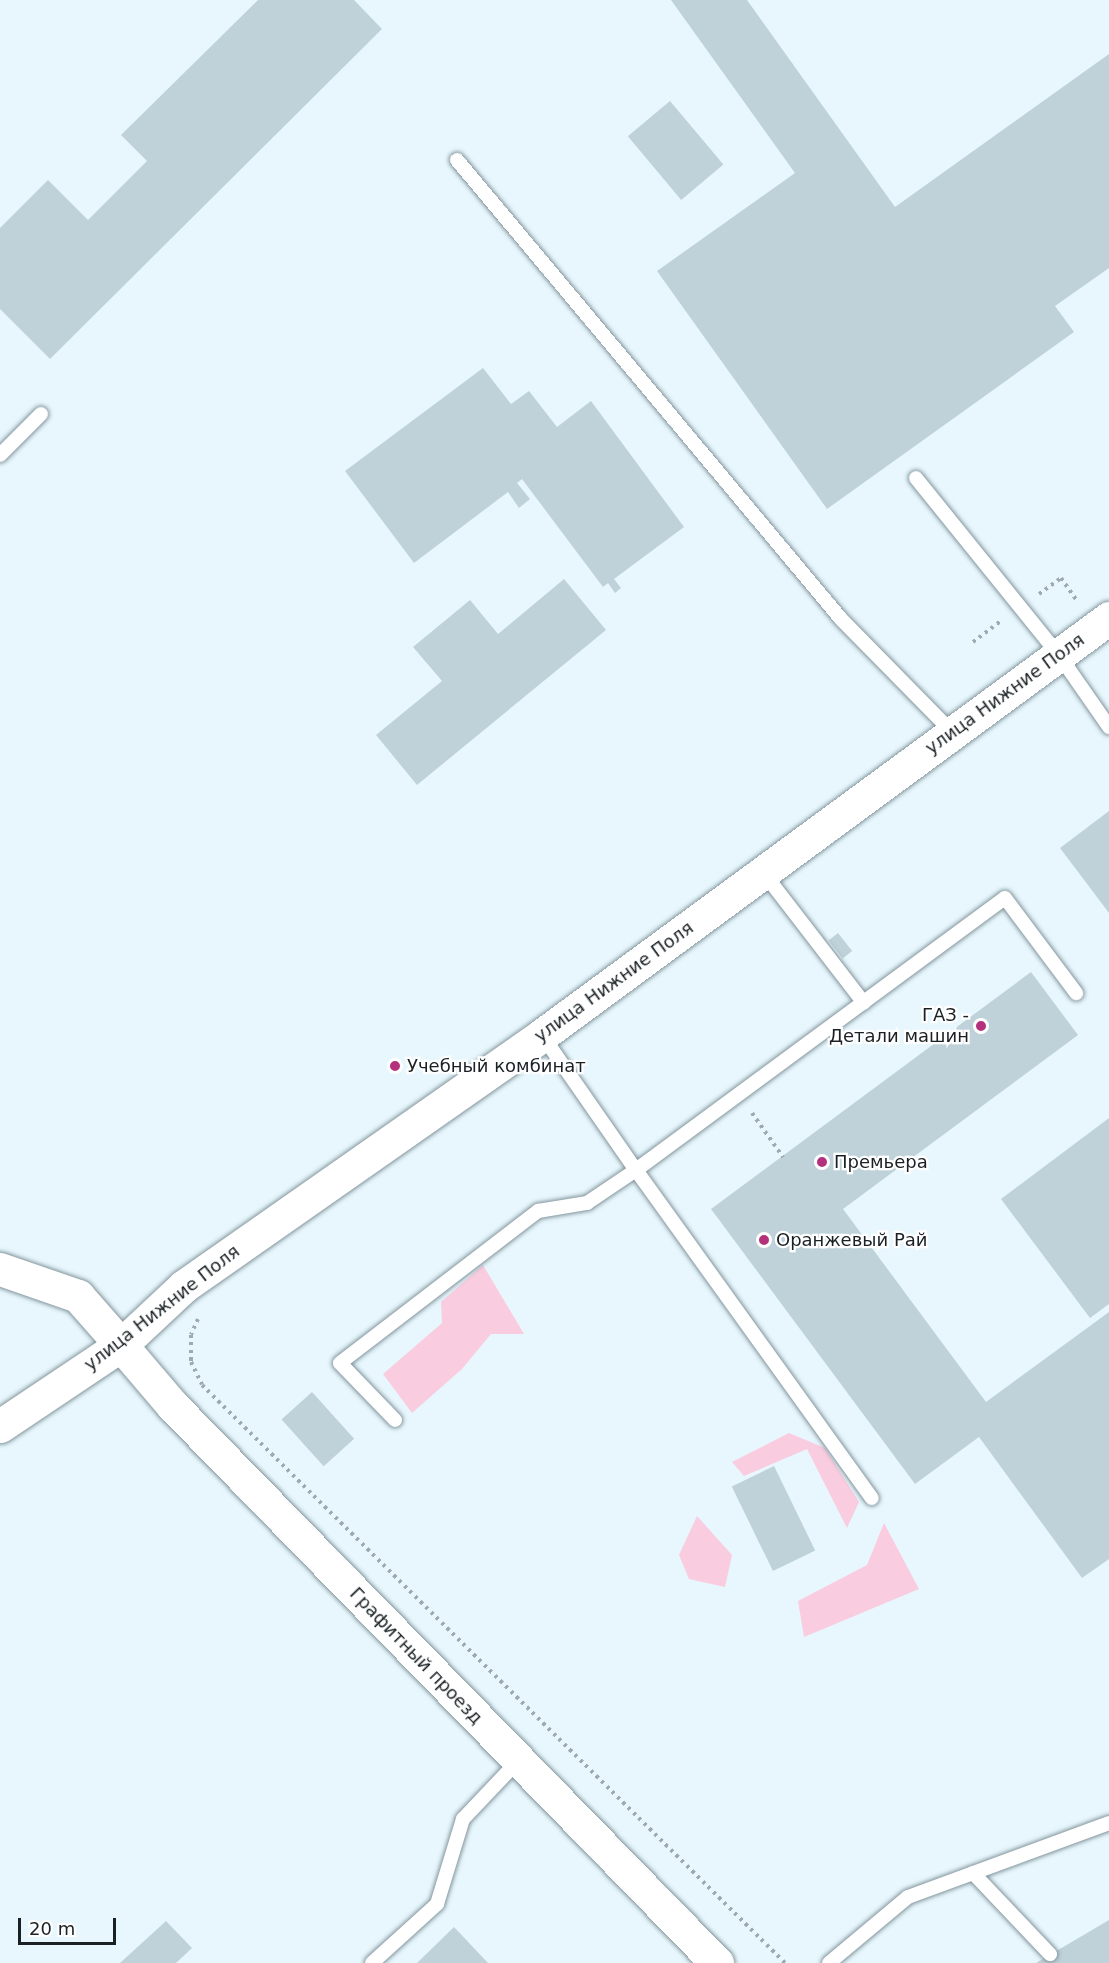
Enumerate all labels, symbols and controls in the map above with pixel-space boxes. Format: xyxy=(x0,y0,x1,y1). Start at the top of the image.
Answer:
street label: улица Нижние Поля xyxy=(921,629,1089,759)
street label: улица Нижние Поля xyxy=(530,917,698,1047)
place label: ГАЗ - Детали машин xyxy=(829,1005,969,1048)
marker: ГАЗ - Детали машин xyxy=(974,1019,988,1033)
place label: Учебный комбинат xyxy=(407,1055,586,1077)
marker: Учебный комбинат xyxy=(388,1059,402,1073)
place label: Премьера xyxy=(834,1151,928,1173)
marker: Премьера xyxy=(815,1155,829,1169)
place label: Оранжевый Рай xyxy=(776,1229,928,1251)
marker: Оранжевый Рай xyxy=(757,1233,771,1247)
street label: улица Нижние Поля xyxy=(80,1241,244,1375)
street label: Графитный проезд xyxy=(345,1583,487,1729)
scale bar xyxy=(21,1906,118,1944)
text: 20 m xyxy=(29,1918,75,1939)

